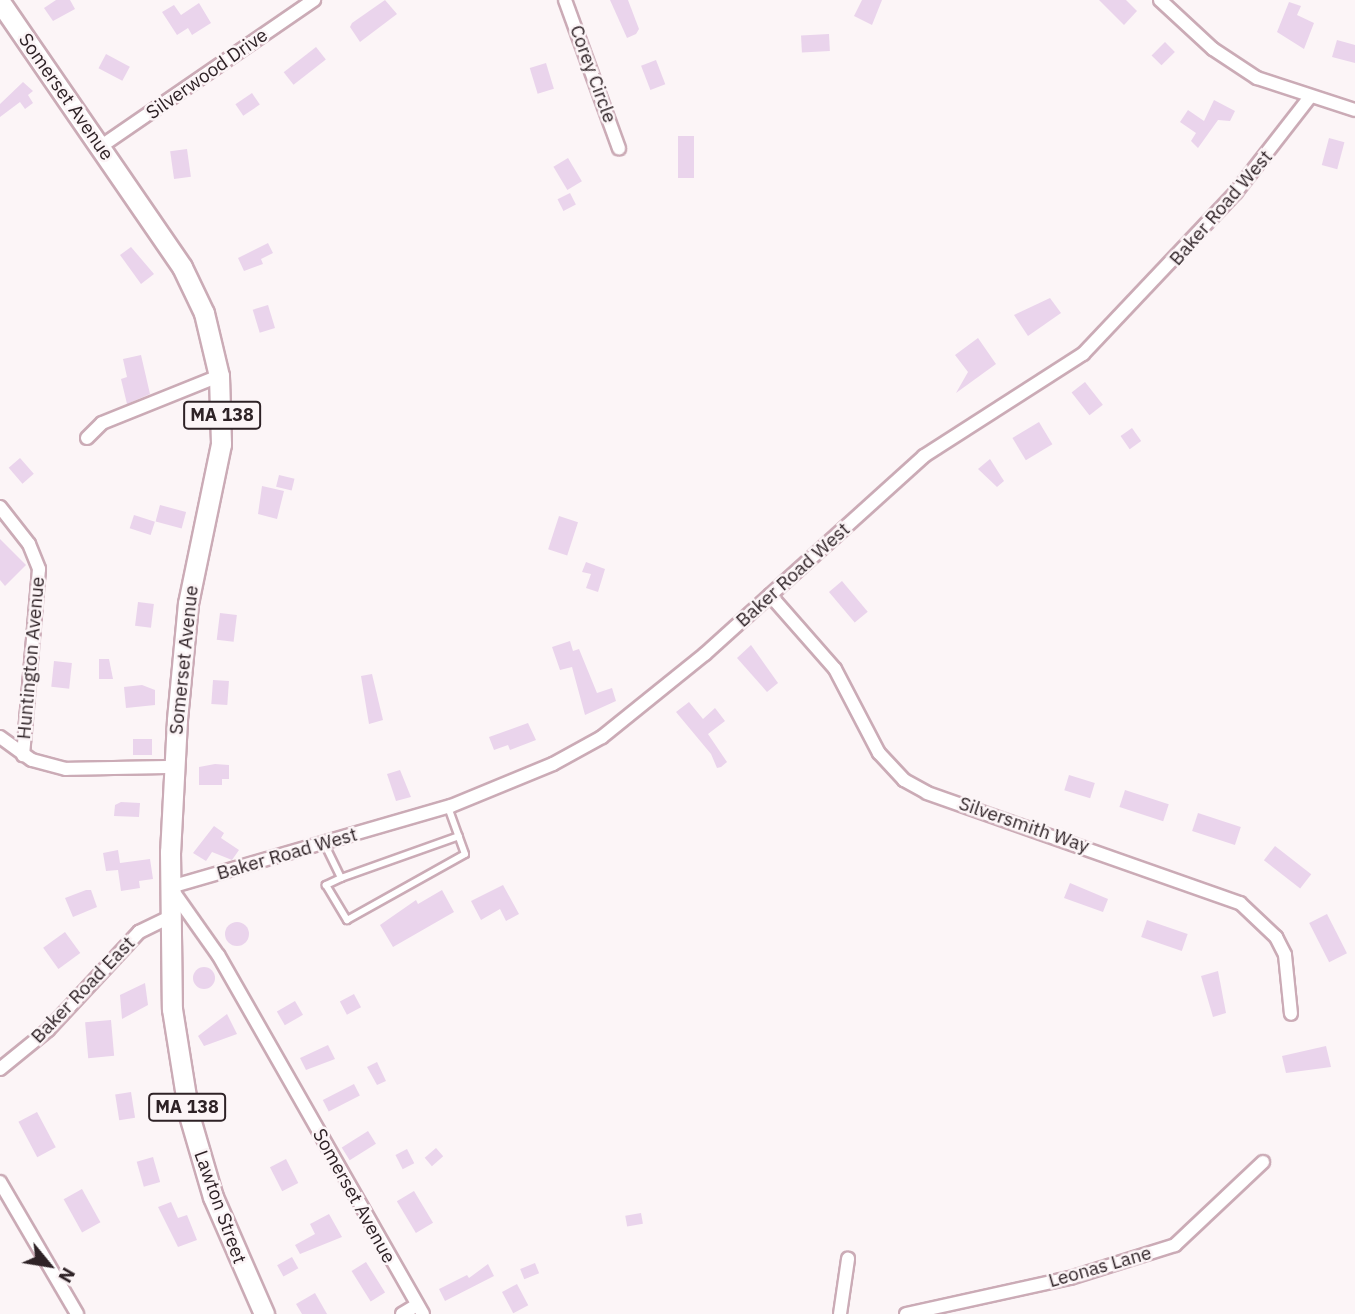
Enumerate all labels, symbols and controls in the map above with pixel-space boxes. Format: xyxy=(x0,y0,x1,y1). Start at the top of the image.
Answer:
street label: Corey Circle xyxy=(565,22,621,126)
street label: Silverwood Drive xyxy=(142,24,272,124)
street label: Somerset Avenue xyxy=(14,29,118,165)
street label: Baker Road West xyxy=(1165,146,1277,270)
road number: MA 138 xyxy=(182,400,262,430)
street label: Baker Road West xyxy=(731,518,855,632)
street label: Huntington Avenue xyxy=(13,576,49,740)
street label: Somerset Avenue xyxy=(165,584,203,736)
street label: Silversmith Way xyxy=(956,792,1092,858)
street label: Baker Road West xyxy=(214,823,360,885)
street label: Baker Road East xyxy=(26,932,140,1048)
road number: MA 138 xyxy=(147,1092,227,1122)
street label: Somerset Avenue xyxy=(308,1125,400,1267)
street label: Lawton Street xyxy=(189,1147,251,1267)
north arrow xyxy=(14,1230,84,1300)
street label: Leonas Lane xyxy=(1046,1241,1154,1293)
text: N xyxy=(53,1264,81,1287)

